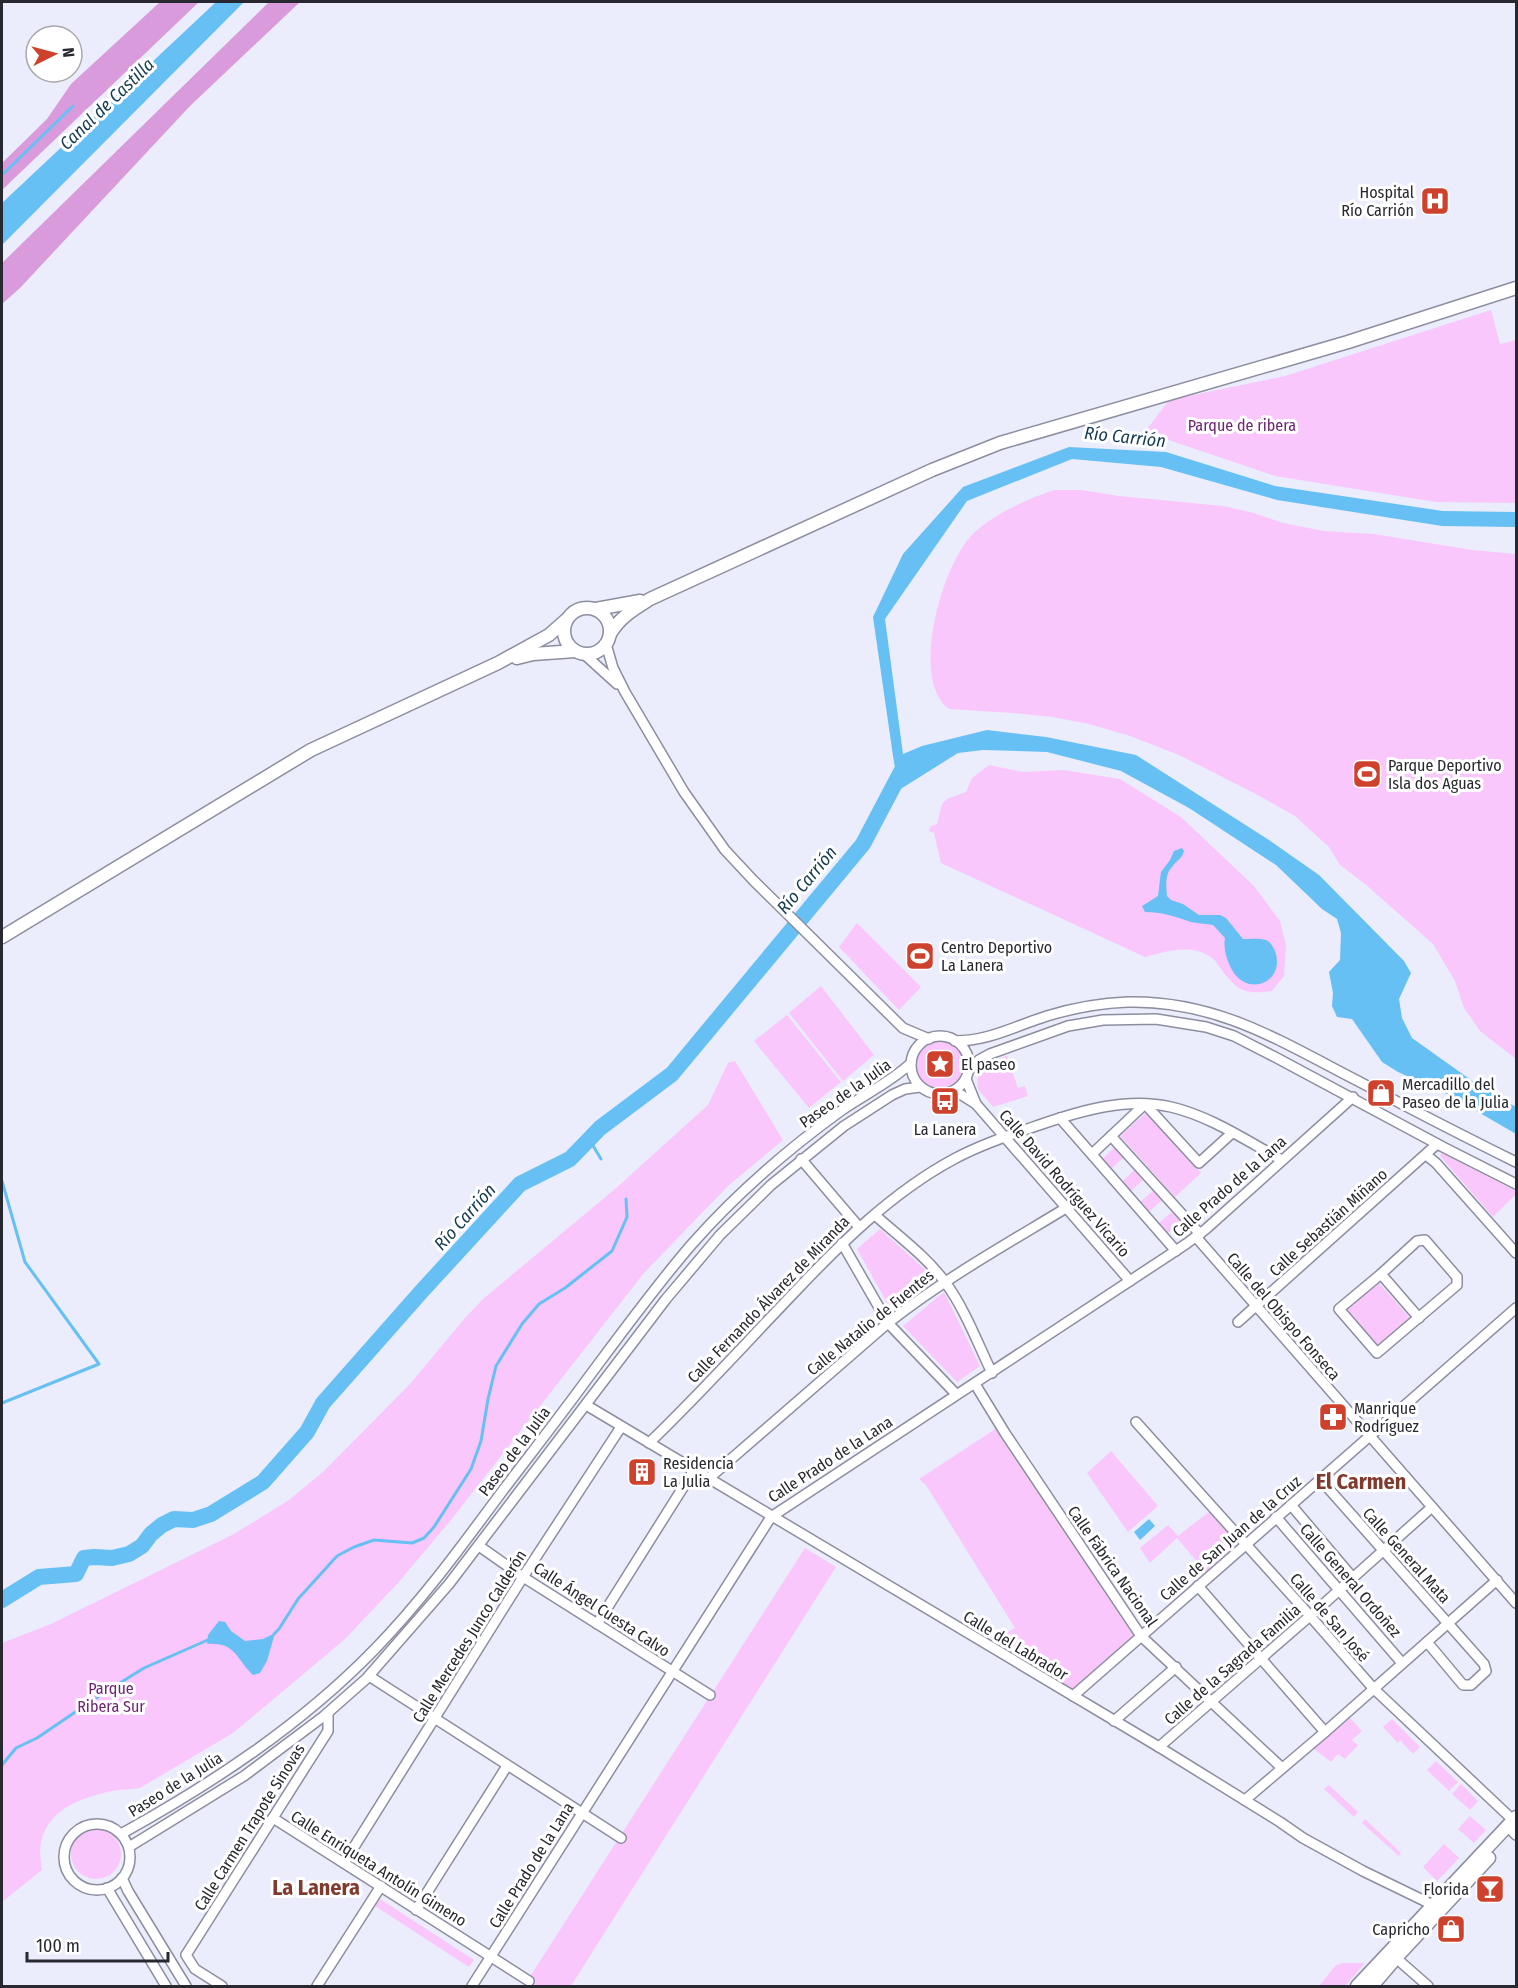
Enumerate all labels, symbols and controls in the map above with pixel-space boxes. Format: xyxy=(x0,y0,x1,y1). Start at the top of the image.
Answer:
north arrow xyxy=(24,24,84,84)
text: N xyxy=(58,47,78,58)
water label: Canal de Castilla xyxy=(55,53,159,155)
place label: Hospital Río Carrión xyxy=(1341,183,1414,220)
hospital icon: Hospital Río Carrión xyxy=(1419,185,1451,217)
park label: Parque de ribera xyxy=(1188,416,1296,435)
water label: Río Carrión xyxy=(1083,422,1167,452)
place label: Parque Deportivo Isla dos Aguas xyxy=(1388,756,1502,793)
sports icon: Parque Deportivo Isla dos Aguas xyxy=(1351,758,1383,790)
water label: Río Carrión xyxy=(772,842,842,918)
place label: Centro Deportivo La Lanera xyxy=(941,938,1052,975)
sports icon: Centro Deportivo La Lanera xyxy=(904,940,936,972)
place icon: El paseo xyxy=(924,1048,956,1080)
street label: Paseo de la Julia xyxy=(796,1055,895,1132)
place label: El paseo xyxy=(961,1055,1016,1074)
place label: Mercadillo del Paseo de la Julia xyxy=(1402,1075,1509,1112)
shop icon: Mercadillo del Paseo de la Julia xyxy=(1365,1077,1397,1109)
bus stop icon: La Lanera xyxy=(929,1085,961,1117)
street label: Calle David Rodríguez Vicario xyxy=(995,1106,1134,1261)
place label: La Lanera xyxy=(914,1120,976,1139)
street label: Calle Prado de la Lana xyxy=(1169,1132,1290,1241)
street label: Calle Sebastián Miñano xyxy=(1265,1164,1391,1280)
water label: Río Carrión xyxy=(429,1179,501,1255)
street label: Calle Fernando Álvarez de Miranda xyxy=(683,1212,853,1387)
street label: Calle del Obispo Fonseca xyxy=(1223,1249,1344,1384)
street label: Calle Natalio de Fuentes xyxy=(803,1265,938,1379)
place label: Manrique Rodríguez xyxy=(1354,1399,1419,1436)
pharmacy icon: Manrique Rodríguez xyxy=(1317,1401,1349,1433)
street label: Paseo de la Julia xyxy=(475,1403,554,1500)
street label: Calle Prado de la Lana xyxy=(765,1412,896,1507)
place label: Residencia La Julia xyxy=(663,1454,734,1491)
building icon: Residencia La Julia xyxy=(626,1456,658,1488)
district label: El Carmen xyxy=(1316,1468,1406,1495)
street label: Calle de San Juan de la Cruz xyxy=(1156,1472,1305,1605)
street label: Calle Fábrica Nacional xyxy=(1064,1502,1161,1630)
street label: Calle General Mata xyxy=(1359,1504,1455,1607)
street label: Calle General Ordoñez xyxy=(1296,1520,1405,1641)
street label: Calle Mercedes Junco Calderón xyxy=(408,1547,530,1726)
street label: Calle Ángel Cuesta Calvo xyxy=(530,1558,673,1661)
street label: Calle de San José xyxy=(1286,1569,1373,1666)
street label: Calle de la Sagrada Familia xyxy=(1160,1600,1304,1729)
street label: Calle del Labrador xyxy=(960,1607,1072,1684)
park label: Parque Ribera Sur xyxy=(77,1679,145,1716)
street label: Calle Carmen Trapote Sinovas xyxy=(190,1740,309,1914)
street label: Paseo de la Julia xyxy=(125,1748,226,1821)
street label: Calle Prado de la Lana xyxy=(485,1799,578,1932)
street label: Calle Enriqueta Antolín Gimeno xyxy=(287,1806,470,1930)
bar icon: Florida xyxy=(1474,1873,1506,1905)
district label: La Lanera xyxy=(272,1874,360,1901)
place label: Florida xyxy=(1424,1880,1469,1899)
shop icon: Capricho xyxy=(1435,1913,1467,1945)
place label: Capricho xyxy=(1372,1920,1430,1939)
scale bar xyxy=(27,1925,168,1963)
text: 100 m xyxy=(36,1935,80,1957)

